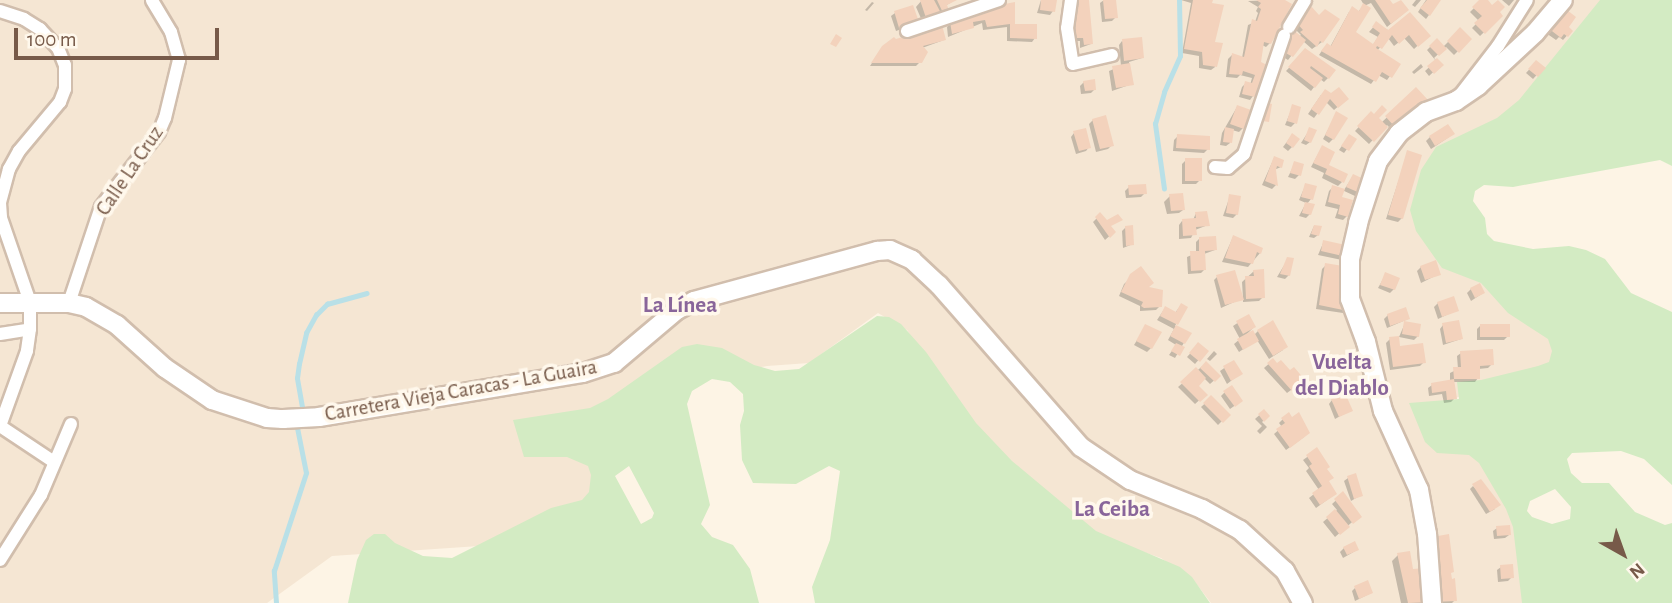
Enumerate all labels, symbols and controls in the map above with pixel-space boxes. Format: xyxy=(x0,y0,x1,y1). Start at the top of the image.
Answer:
scale bar xyxy=(18,14,222,58)
text: 100 m xyxy=(27,29,77,50)
street label: Calle La Cruz xyxy=(91,121,169,221)
district label: La Línea xyxy=(643,292,717,320)
district label: Vuelta del Diablo xyxy=(1295,349,1389,403)
street label: Carretera Vieja Caracas - La Guaira xyxy=(323,355,599,427)
district label: La Ceiba xyxy=(1074,496,1150,524)
north arrow xyxy=(1588,519,1658,589)
text: N xyxy=(1626,559,1648,582)

